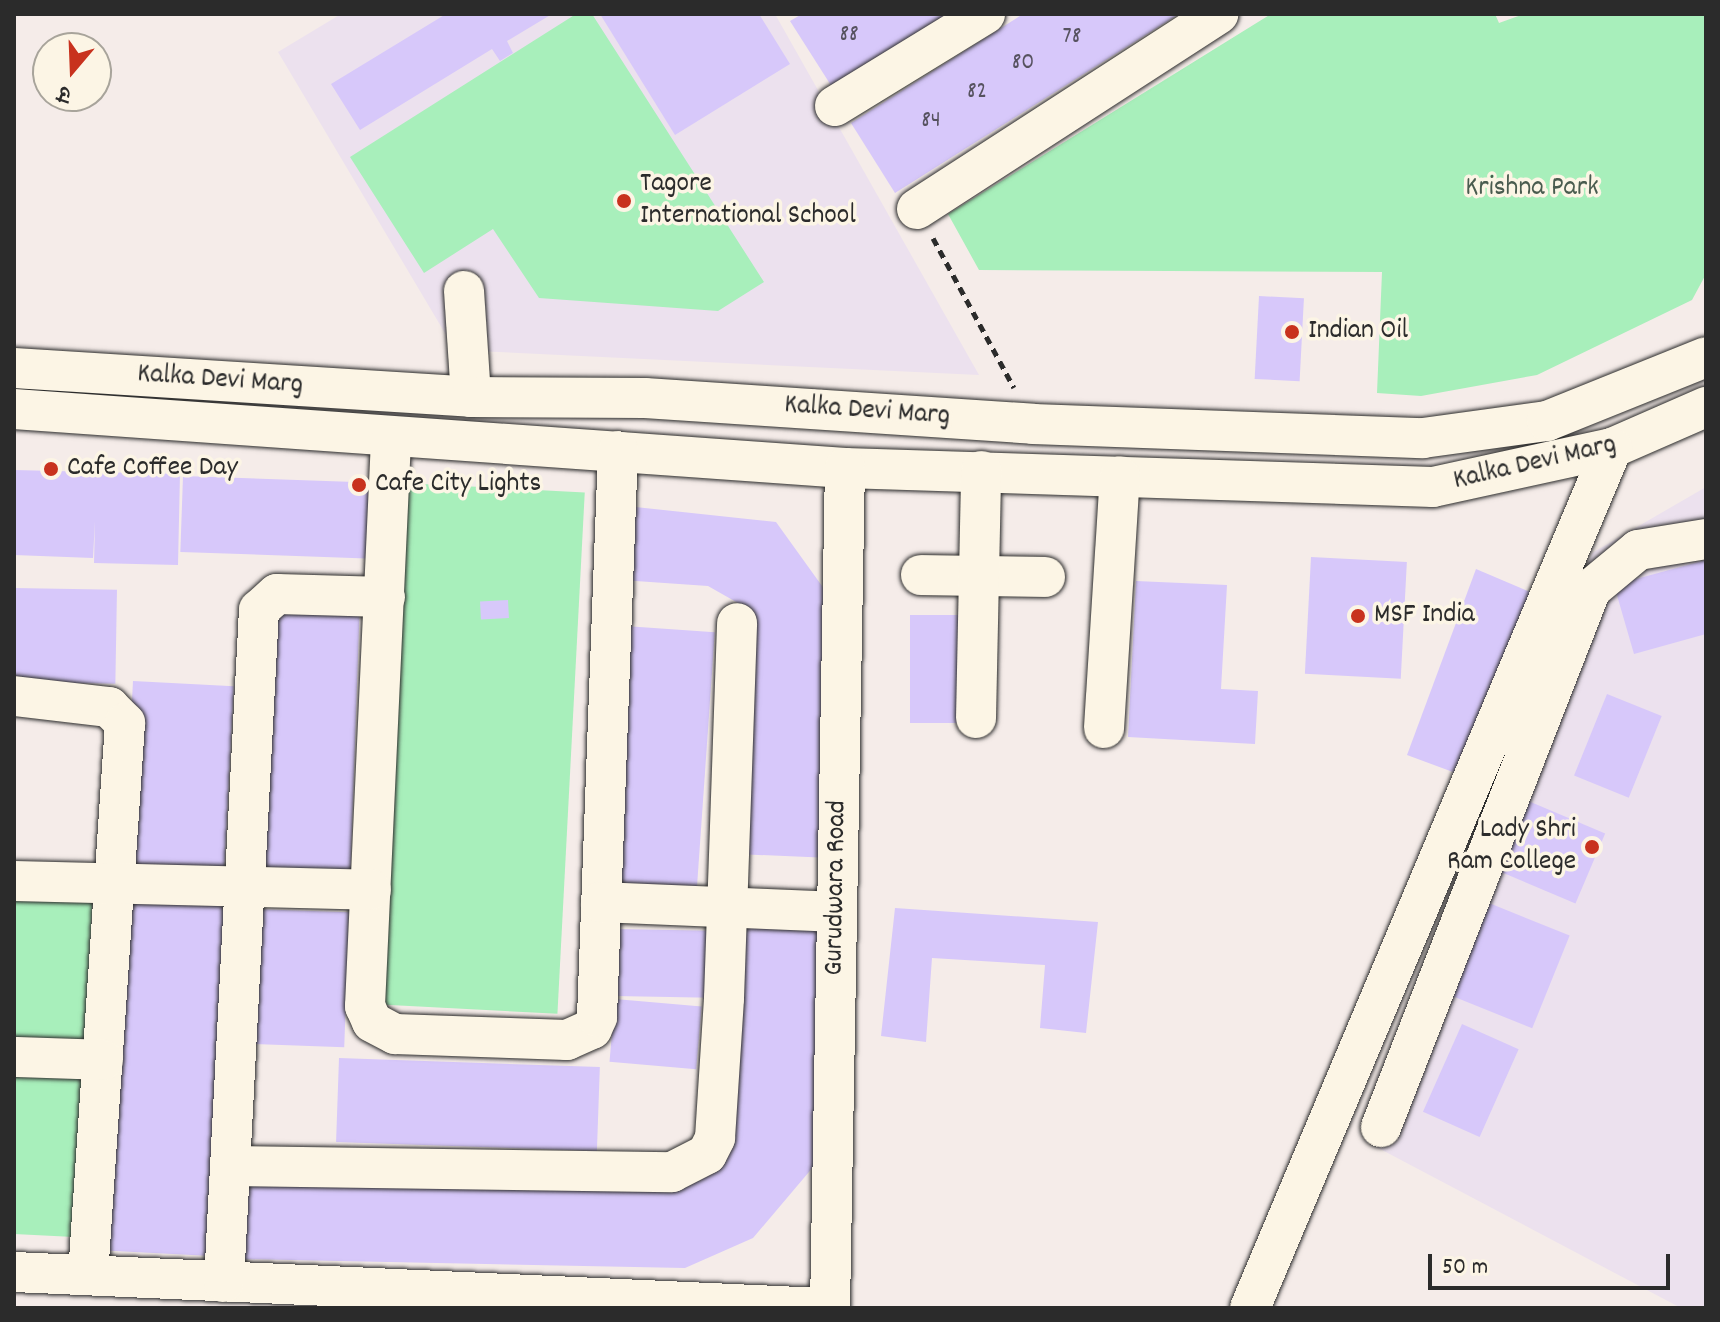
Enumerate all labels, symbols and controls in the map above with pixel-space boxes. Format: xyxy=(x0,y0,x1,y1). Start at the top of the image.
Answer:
house number: 88 xyxy=(839,22,859,50)
house number: 78 xyxy=(1063,24,1081,52)
north arrow xyxy=(32,32,112,112)
house number: 80 xyxy=(1012,50,1034,78)
text: उ xyxy=(54,77,76,110)
house number: 82 xyxy=(967,79,987,107)
house number: 84 xyxy=(921,108,941,136)
place label: Tagore International School xyxy=(640,168,856,234)
park label: Krishna Park xyxy=(1465,172,1599,206)
marker: Tagore International School xyxy=(615,192,633,210)
place label: Indian Oil xyxy=(1308,315,1408,349)
marker: Indian Oil xyxy=(1283,323,1301,341)
street label: Kalka Devi Marg xyxy=(136,358,304,404)
street label: Kalka Devi Marg xyxy=(783,389,951,435)
street label: Kalka Devi Marg xyxy=(1450,429,1620,499)
place label: Cafe Coffee Day xyxy=(67,452,238,486)
marker: Cafe Coffee Day xyxy=(42,460,60,478)
place label: Cafe City Lights xyxy=(375,468,541,502)
marker: Cafe City Lights xyxy=(350,476,368,494)
place label: MSF India xyxy=(1374,599,1475,633)
marker: MSF India xyxy=(1349,607,1367,625)
street label: Gurudwara Road xyxy=(819,800,855,976)
place label: Lady Shri Ram College xyxy=(1447,814,1576,880)
marker: Lady Shri Ram College xyxy=(1583,838,1601,856)
scale bar xyxy=(1432,1238,1674,1288)
text: 50 m xyxy=(1442,1251,1488,1285)

